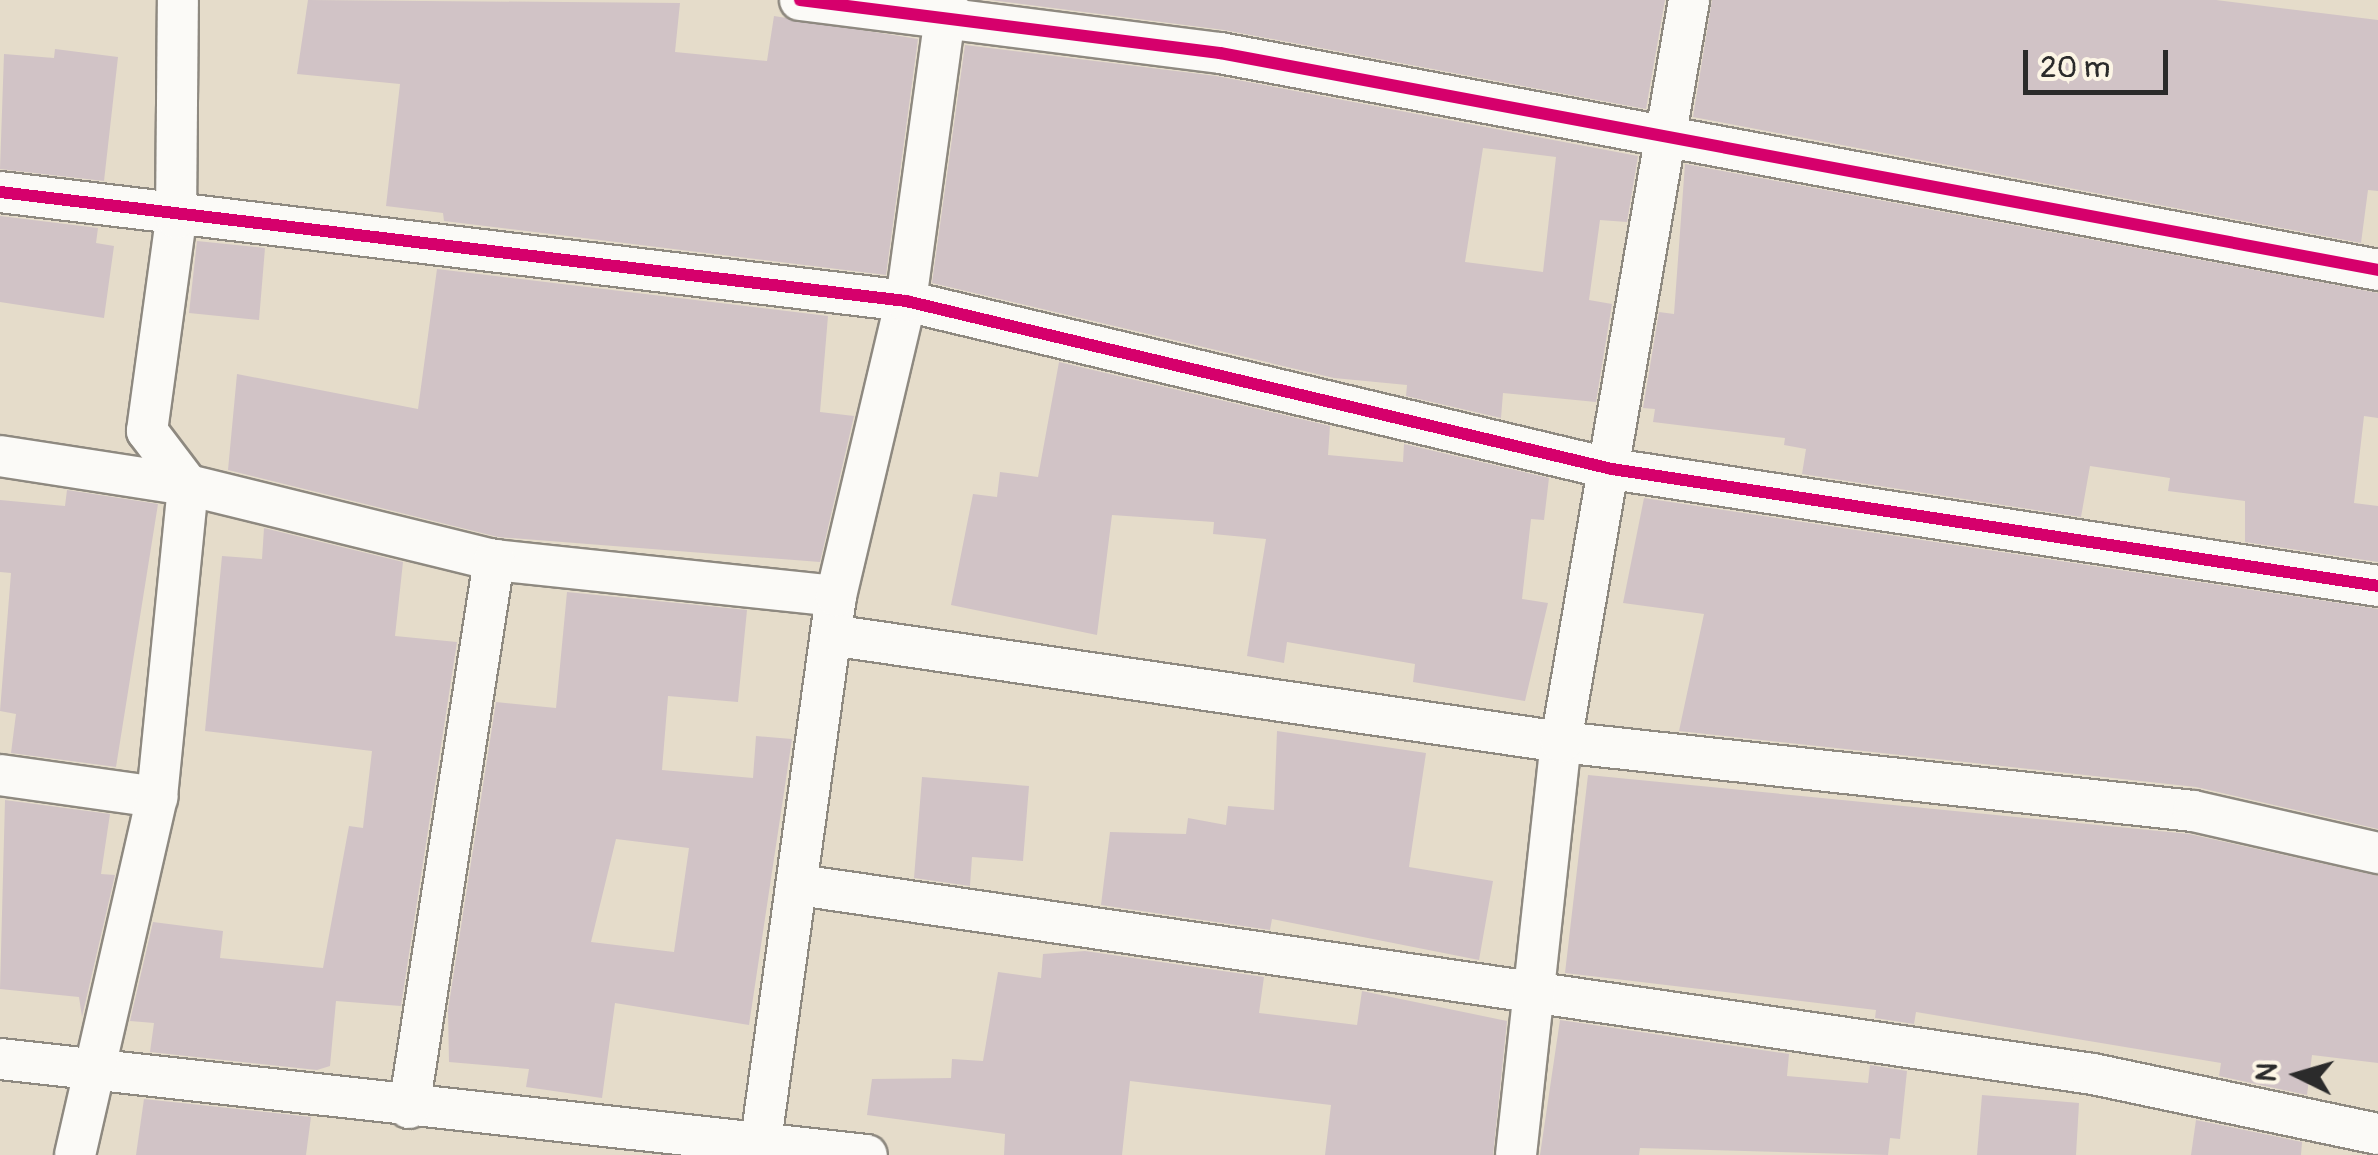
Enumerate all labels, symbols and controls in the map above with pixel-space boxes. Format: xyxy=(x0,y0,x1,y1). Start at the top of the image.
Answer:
scale bar xyxy=(2028,30,2173,92)
text: 20 m xyxy=(2040,49,2110,86)
north arrow xyxy=(2248,1025,2348,1125)
text: N xyxy=(2249,1061,2286,1083)

